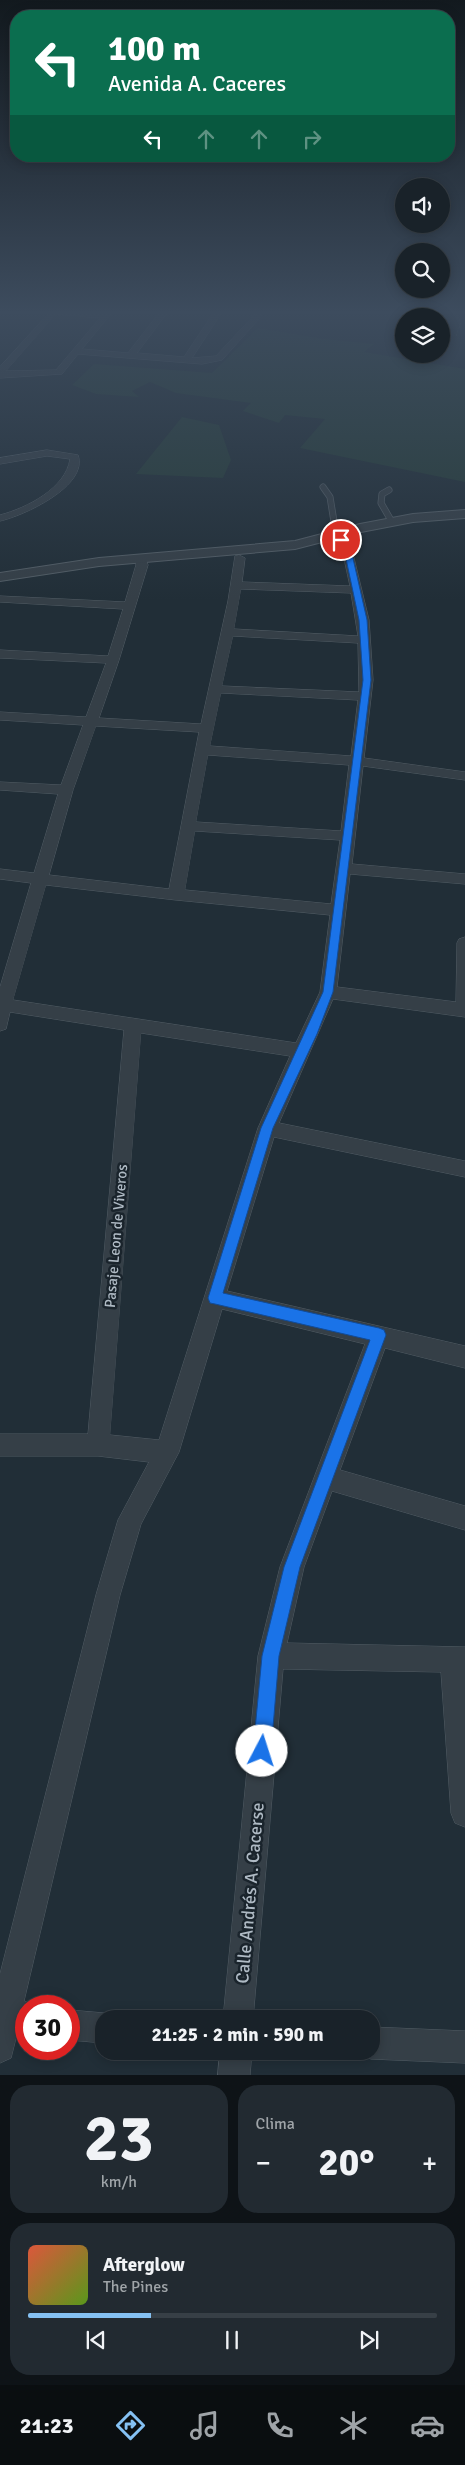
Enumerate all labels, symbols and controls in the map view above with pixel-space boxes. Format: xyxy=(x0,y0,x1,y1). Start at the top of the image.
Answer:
text: 100 m xyxy=(108,27,201,70)
icon: left xyxy=(25,30,90,95)
text: Avenida A. Caceres xyxy=(108,70,286,97)
icon: left xyxy=(139,125,167,153)
icon: ahead xyxy=(192,125,220,153)
icon: ahead xyxy=(245,125,273,153)
icon: right xyxy=(298,125,326,153)
map controls xyxy=(395,178,450,363)
button: sound xyxy=(395,178,450,233)
button: search xyxy=(395,243,450,298)
button: layers xyxy=(395,308,450,363)
pin xyxy=(320,519,362,561)
icon: arrive xyxy=(327,526,355,554)
street label: Pasaje Leon de Viveros xyxy=(101,1163,131,1309)
position arrow xyxy=(235,1724,287,1776)
street label: Calle Andrés A. Cacerse xyxy=(231,1802,269,1984)
speed limit sign: 30 xyxy=(15,1995,80,2060)
text: 21:25 · 2 min · 590 m xyxy=(151,2023,324,2047)
text: 23 xyxy=(84,2099,154,2179)
text: Clima xyxy=(256,2114,295,2134)
text: 20° xyxy=(318,2139,374,2186)
text: − xyxy=(256,2146,271,2180)
text: + xyxy=(422,2146,437,2180)
text: km/h xyxy=(101,2172,137,2192)
text: Afterglow xyxy=(103,2253,185,2277)
text: The Pines xyxy=(103,2277,168,2297)
icon: previous xyxy=(82,2326,110,2354)
icon: pause xyxy=(218,2326,246,2354)
icon: next xyxy=(355,2326,383,2354)
icon: directions xyxy=(113,2408,148,2443)
icon: music xyxy=(187,2408,222,2443)
icon: phone xyxy=(262,2408,297,2443)
icon: climate xyxy=(336,2408,371,2443)
icon: car xyxy=(410,2408,445,2443)
text: 21:23 xyxy=(20,2412,74,2439)

